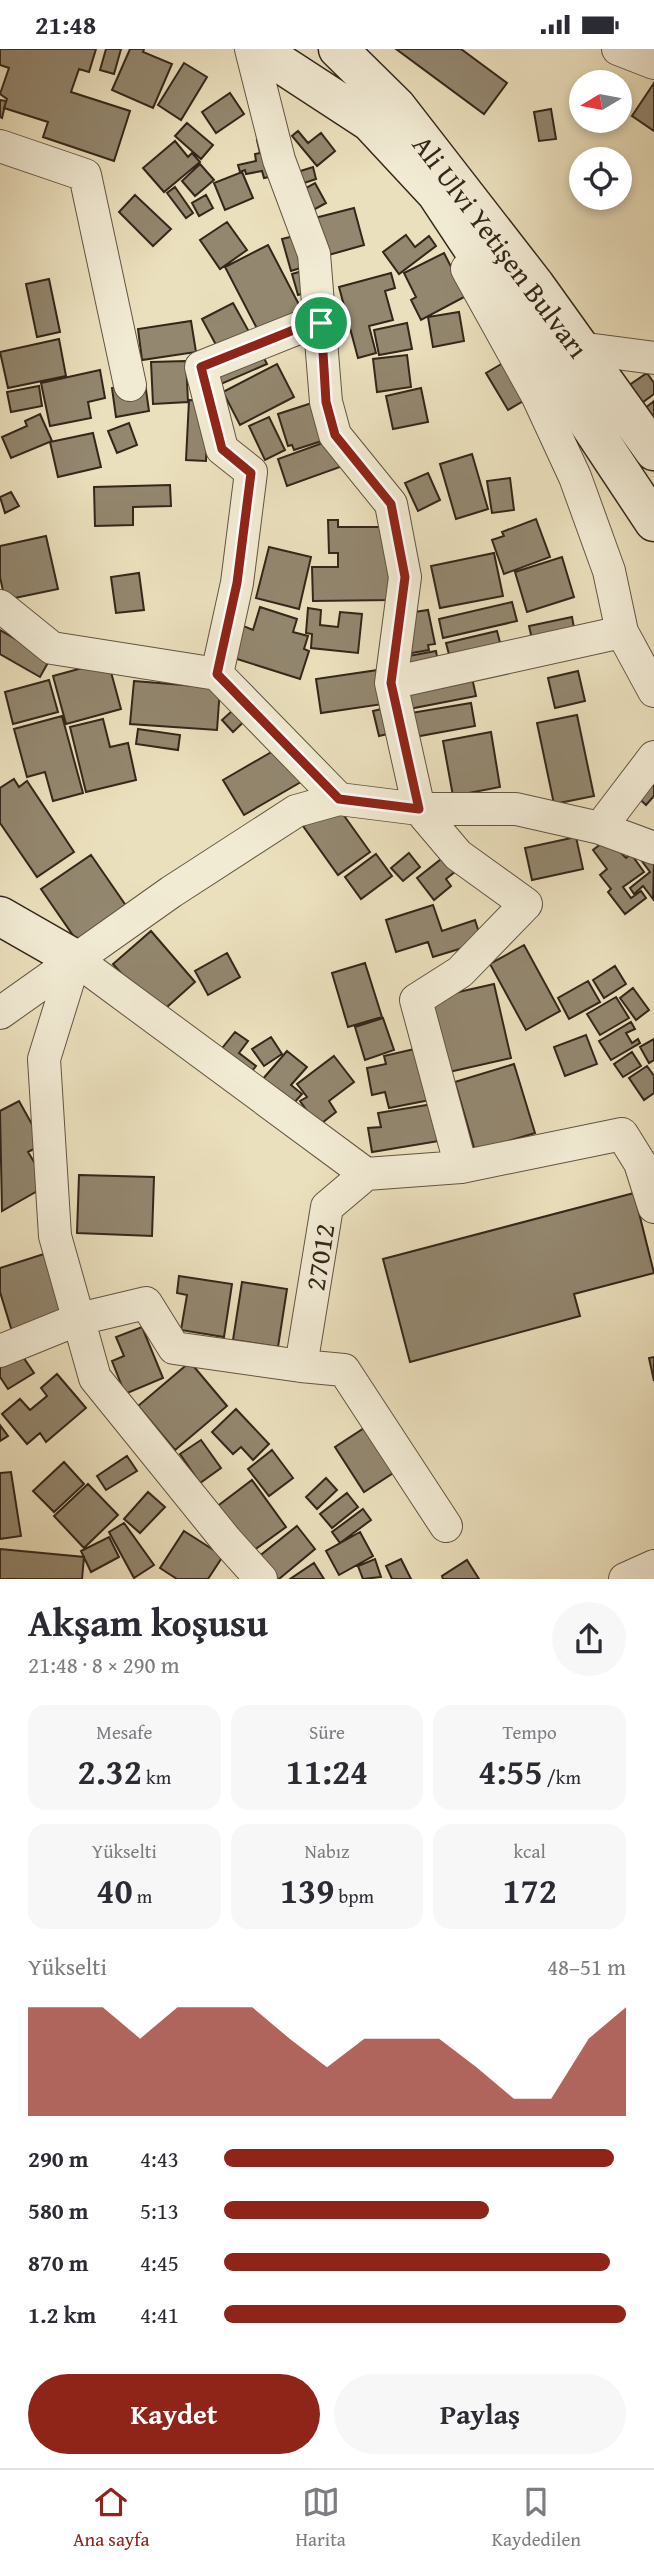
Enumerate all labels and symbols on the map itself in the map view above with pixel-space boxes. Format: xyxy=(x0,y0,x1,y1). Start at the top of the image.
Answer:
north arrow xyxy=(569,70,632,133)
street label: Ali Ulvi Yetişen Bulvarı xyxy=(403,126,599,366)
pin xyxy=(291,293,351,353)
street label: 27012 xyxy=(293,1221,345,1293)

